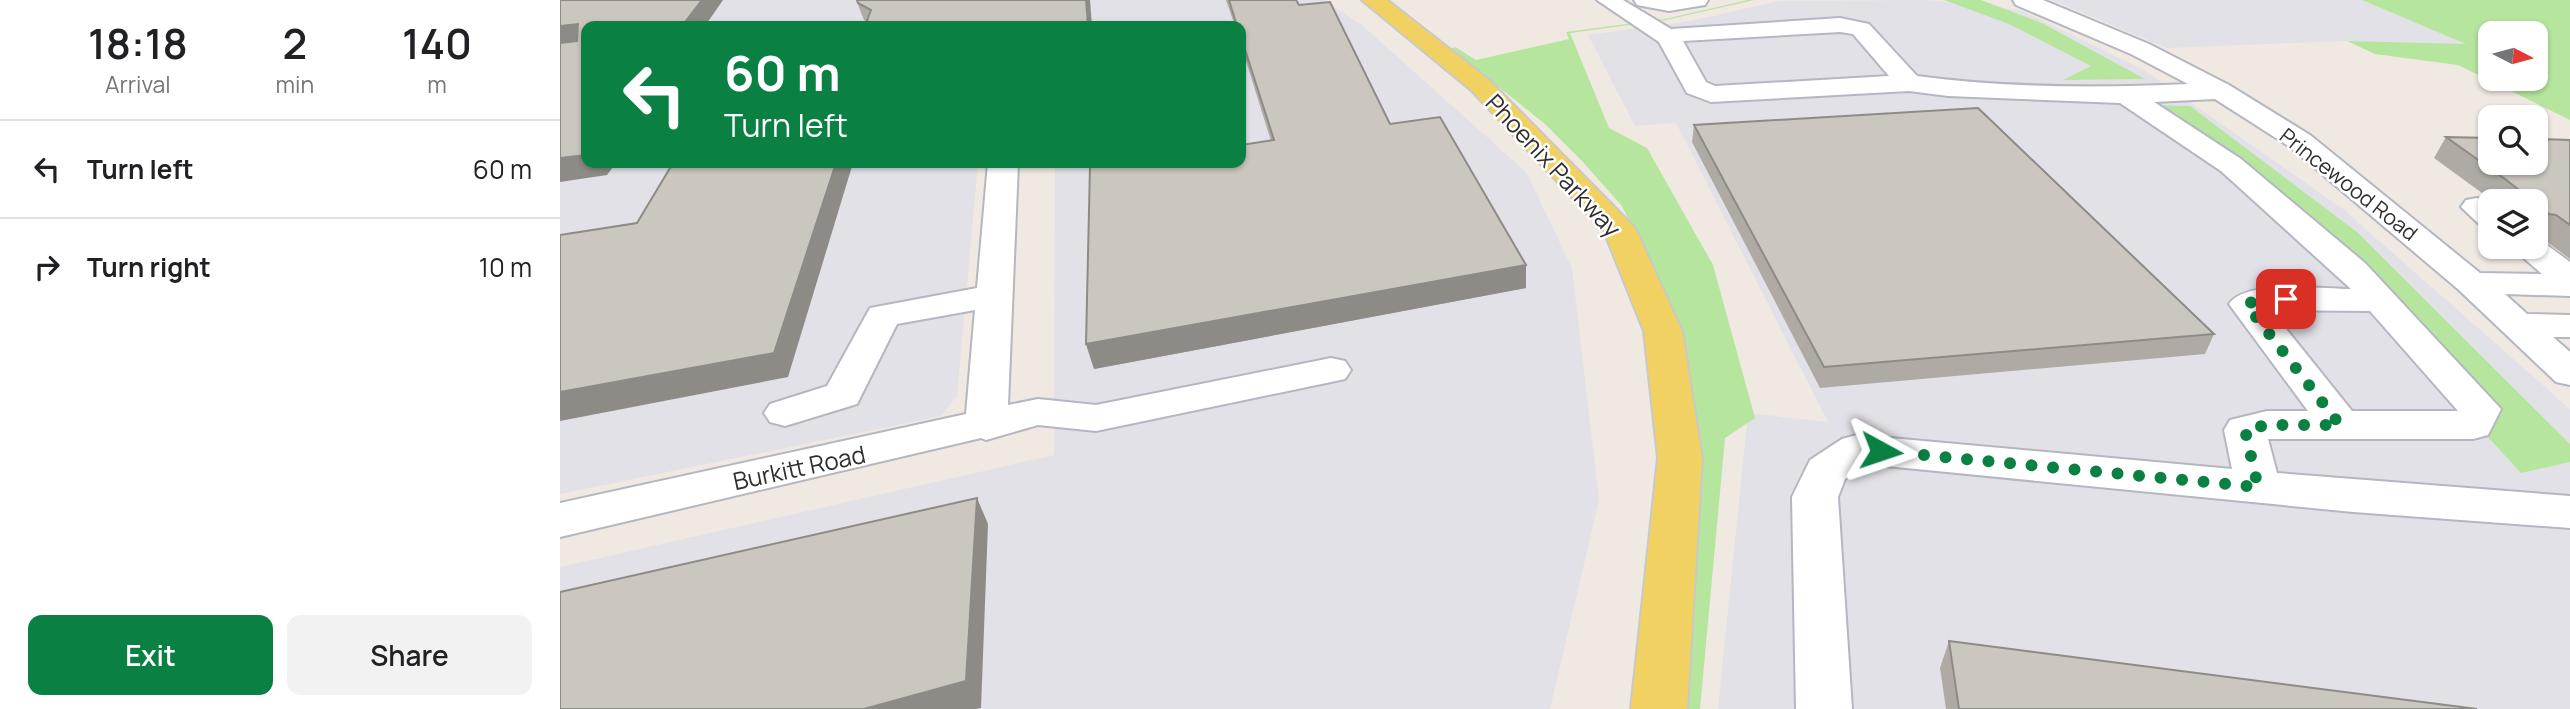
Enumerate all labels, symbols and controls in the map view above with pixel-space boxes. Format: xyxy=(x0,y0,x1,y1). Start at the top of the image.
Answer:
text: 18:18 xyxy=(88,14,188,72)
text: 2 xyxy=(283,14,307,72)
text: 140 xyxy=(402,14,472,72)
north arrow xyxy=(2478,21,2548,91)
map controls xyxy=(2478,21,2548,259)
text: 60 m xyxy=(724,39,841,106)
icon: left xyxy=(609,49,700,140)
text: Arrival xyxy=(105,68,171,100)
text: min xyxy=(276,68,314,100)
text: m xyxy=(427,68,447,100)
street label: Phoenix Parkway xyxy=(1479,86,1629,244)
text: Turn left xyxy=(724,103,848,147)
button: search xyxy=(2478,105,2548,175)
street label: Princewood Road xyxy=(2274,121,2424,247)
icon: left xyxy=(28,150,66,188)
text: Turn left xyxy=(87,151,194,187)
text: 60 m xyxy=(473,151,532,187)
button: layers xyxy=(2478,189,2548,259)
icon: right xyxy=(28,248,66,286)
text: Turn right xyxy=(87,249,211,285)
text: 10 m xyxy=(479,249,532,285)
pin xyxy=(2256,269,2316,329)
icon: arrive xyxy=(2267,280,2305,318)
position arrow xyxy=(1844,414,1918,488)
street label: Burkitt Road xyxy=(730,437,868,497)
button: Exit xyxy=(28,615,273,695)
button: Share xyxy=(287,615,532,695)

